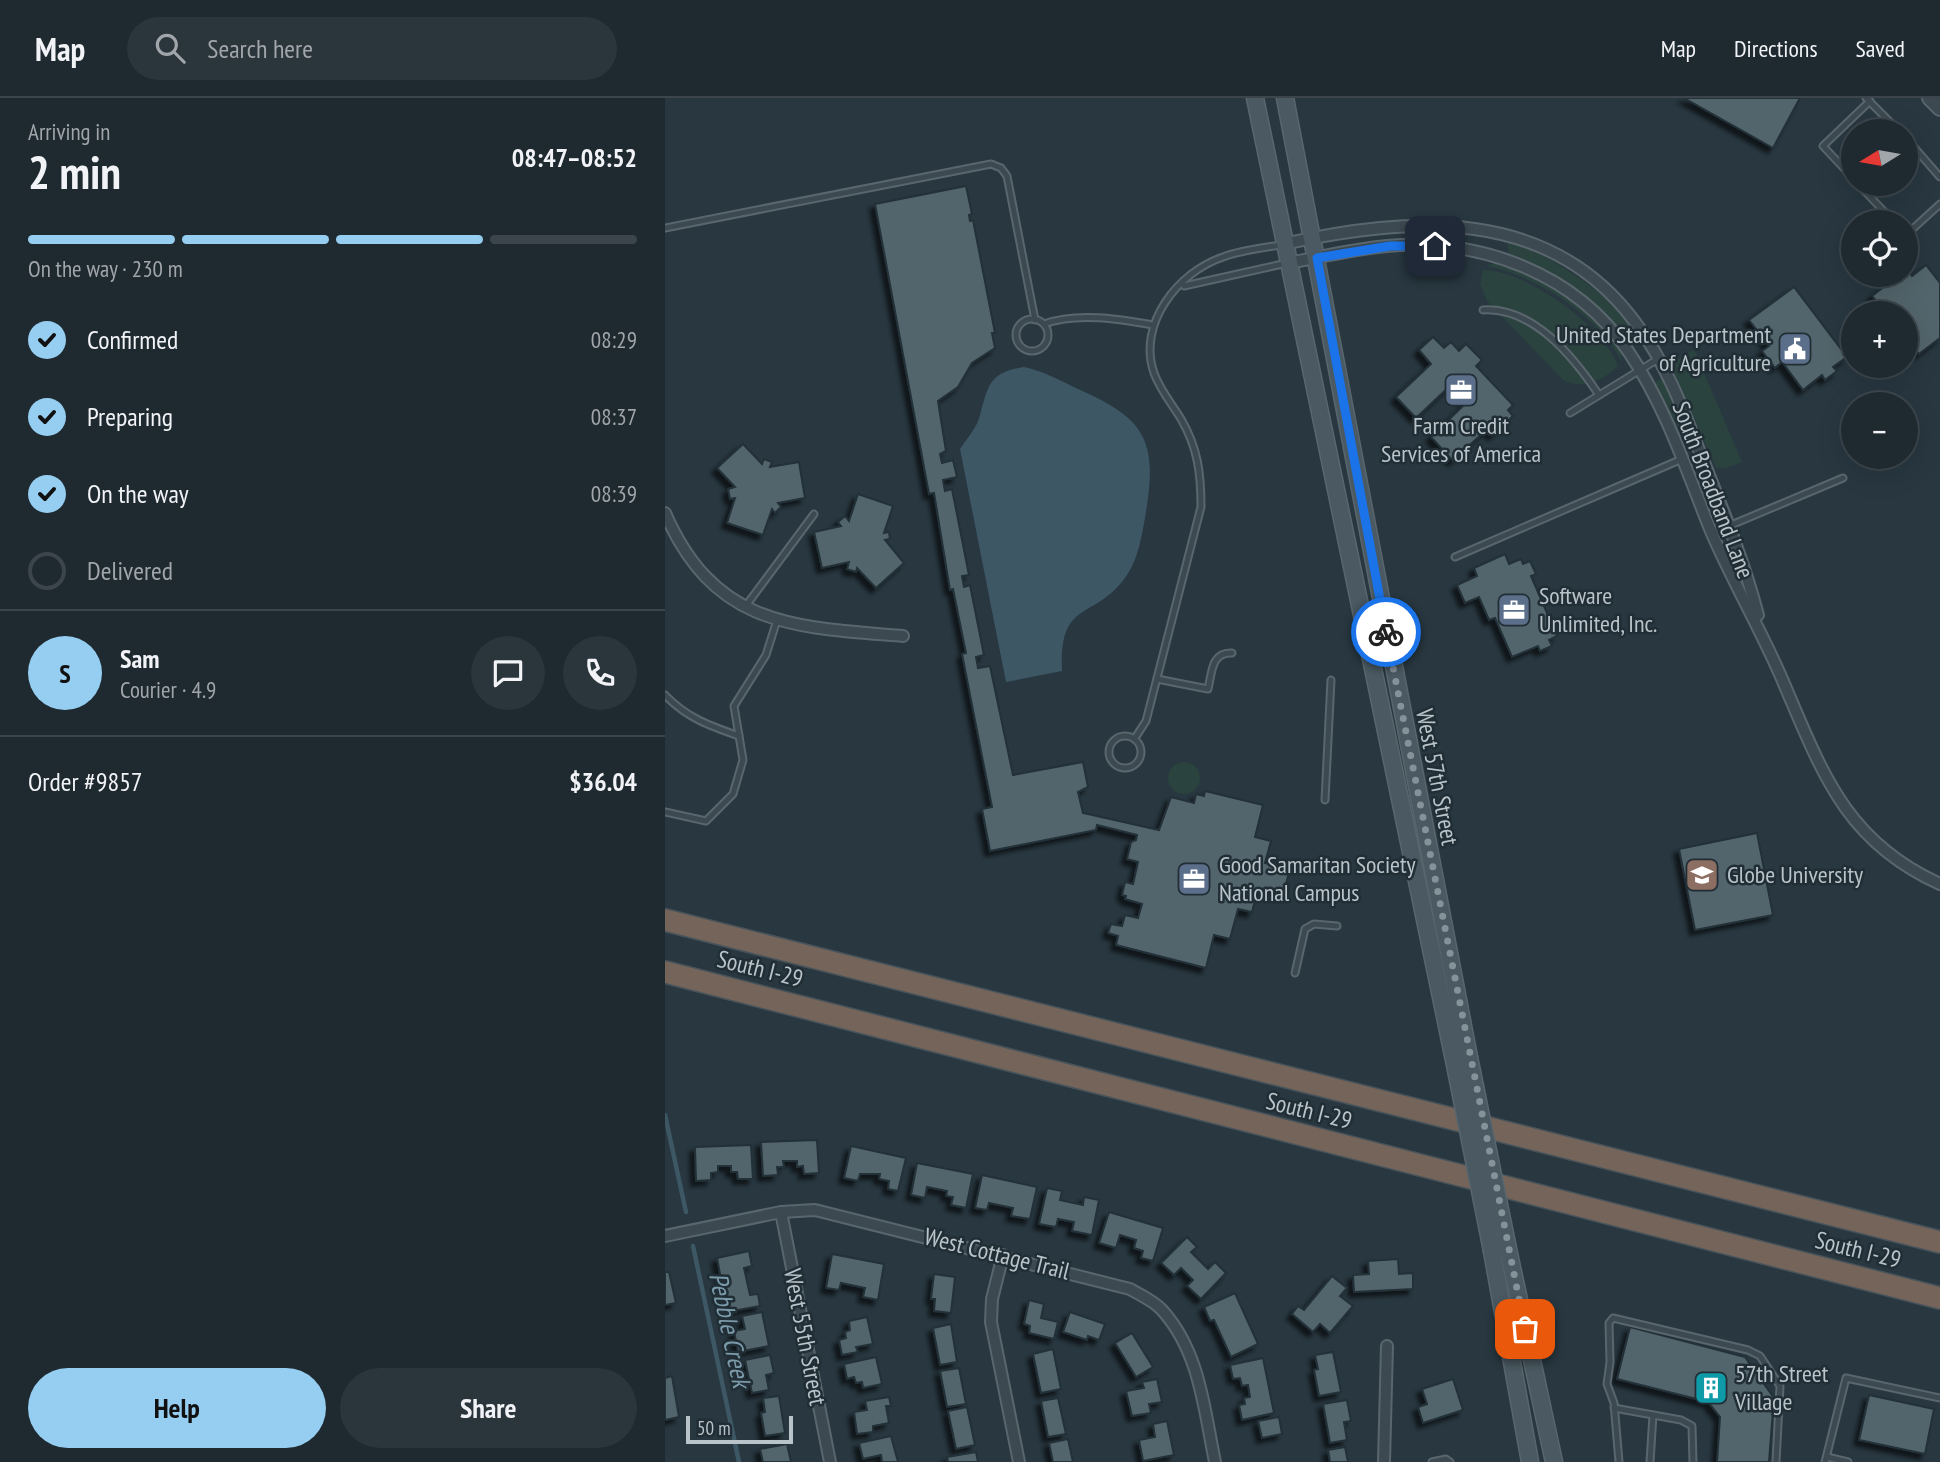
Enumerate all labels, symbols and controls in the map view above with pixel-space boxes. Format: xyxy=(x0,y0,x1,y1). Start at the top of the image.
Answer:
search box xyxy=(127,17,617,80)
text: Map xyxy=(35,27,85,70)
icon: search xyxy=(151,29,189,67)
text: Search here xyxy=(207,32,313,65)
text: Map xyxy=(1661,33,1696,64)
text: Directions xyxy=(1734,33,1818,64)
text: Saved xyxy=(1856,33,1905,64)
text: Arriving in xyxy=(28,117,110,146)
north arrow xyxy=(1841,119,1918,196)
map controls xyxy=(1841,119,1918,469)
text: 08:47–08:52 xyxy=(512,141,637,174)
text: 2 min xyxy=(28,142,121,202)
button: locate xyxy=(1841,210,1918,287)
pin xyxy=(1405,216,1465,276)
icon: home xyxy=(1416,227,1454,265)
text: On the way · 230 m xyxy=(28,254,183,283)
button: + xyxy=(1841,301,1918,378)
place label: United States Department of Agriculture xyxy=(1556,319,1771,378)
icon: check xyxy=(28,321,66,359)
text: Confirmed xyxy=(87,323,178,356)
text: 08:29 xyxy=(591,325,637,354)
public building icon: United States Department of Agriculture xyxy=(1776,330,1814,368)
office icon: Farm Credit Services of America xyxy=(1442,371,1480,409)
button: − xyxy=(1841,392,1918,469)
street label: South Broadband Lane xyxy=(1665,397,1761,583)
icon: check xyxy=(28,398,66,436)
text: Preparing xyxy=(87,400,173,433)
text: 08:37 xyxy=(591,402,637,431)
place label: Farm Credit Services of America xyxy=(1381,410,1541,469)
icon: check xyxy=(28,475,66,513)
text: On the way xyxy=(87,477,189,510)
text: 08:39 xyxy=(591,479,637,508)
text: Delivered xyxy=(87,554,173,587)
place label: Software Unlimited, Inc. xyxy=(1539,580,1657,639)
office icon: Software Unlimited, Inc. xyxy=(1495,591,1533,629)
courier xyxy=(1351,597,1421,667)
icon: bike xyxy=(1367,613,1405,651)
button: chat xyxy=(471,636,545,710)
button: phone xyxy=(563,636,637,710)
text: Sam xyxy=(120,642,159,675)
text: S xyxy=(59,657,71,690)
text: Courier · 4.9 xyxy=(120,675,216,704)
street label: West 57th Street xyxy=(1409,706,1466,848)
text: Order #9857 xyxy=(28,765,143,798)
text: $36.04 xyxy=(569,765,637,798)
place label: Good Samaritan Society National Campus xyxy=(1219,849,1416,908)
school or university icon: Globe University xyxy=(1683,856,1721,894)
place label: Globe University xyxy=(1727,859,1863,890)
office icon: Good Samaritan Society National Campus xyxy=(1175,860,1213,898)
street label: South I-29 xyxy=(714,943,806,994)
street label: South I-29 xyxy=(1263,1085,1355,1136)
street label: West Cottage Trail xyxy=(921,1220,1073,1287)
street label: South I-29 xyxy=(1812,1224,1904,1275)
street label: West 55th Street xyxy=(777,1266,834,1408)
water label: Pebble Creek xyxy=(702,1269,759,1393)
pin xyxy=(1495,1299,1555,1359)
icon: bag xyxy=(1506,1310,1544,1348)
place label: 57th Street Village xyxy=(1734,1358,1829,1417)
button: Help xyxy=(28,1368,326,1448)
button: Share xyxy=(340,1368,637,1448)
building icon: 57th Street Village xyxy=(1692,1369,1730,1407)
scale bar xyxy=(686,1413,793,1445)
text: 50 m xyxy=(697,1416,731,1440)

